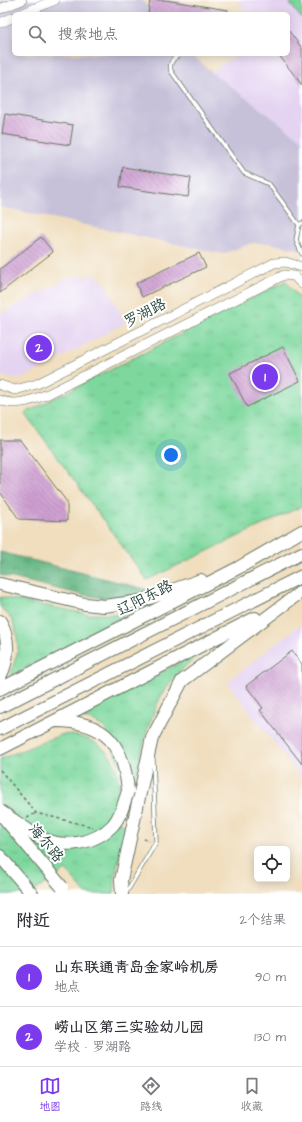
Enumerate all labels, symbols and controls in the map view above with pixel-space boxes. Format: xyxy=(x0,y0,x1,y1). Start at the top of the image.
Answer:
search box xyxy=(12,12,290,56)
icon: search xyxy=(26,23,48,45)
text: 搜索地点 xyxy=(58,24,118,45)
street label: 罗湖路 xyxy=(120,293,170,333)
pin: 2 xyxy=(26,333,52,363)
pin: 1 xyxy=(252,362,278,392)
your location xyxy=(161,445,181,465)
street label: 辽阳东路 xyxy=(113,575,177,621)
street label: 海尔路 xyxy=(23,819,69,867)
map controls xyxy=(254,846,290,882)
button: locate xyxy=(254,846,290,882)
text: 附近 xyxy=(16,909,50,933)
text: 2个结果 xyxy=(240,911,286,929)
text: 山东联通青岛金家岭机房 xyxy=(54,957,219,978)
text: 1 xyxy=(28,968,30,986)
text: 90 m xyxy=(255,968,286,986)
text: 地点 xyxy=(54,978,80,996)
text: 崂山区第三实验幼儿园 xyxy=(54,1017,204,1038)
text: 2 xyxy=(25,1028,33,1046)
text: 130 m xyxy=(254,1028,286,1046)
text: 学校 · 罗湖路 xyxy=(54,1038,131,1056)
tab: 地图 xyxy=(39,1075,61,1114)
tab: 路线 xyxy=(140,1075,162,1114)
tab: 收藏 xyxy=(241,1075,263,1114)

